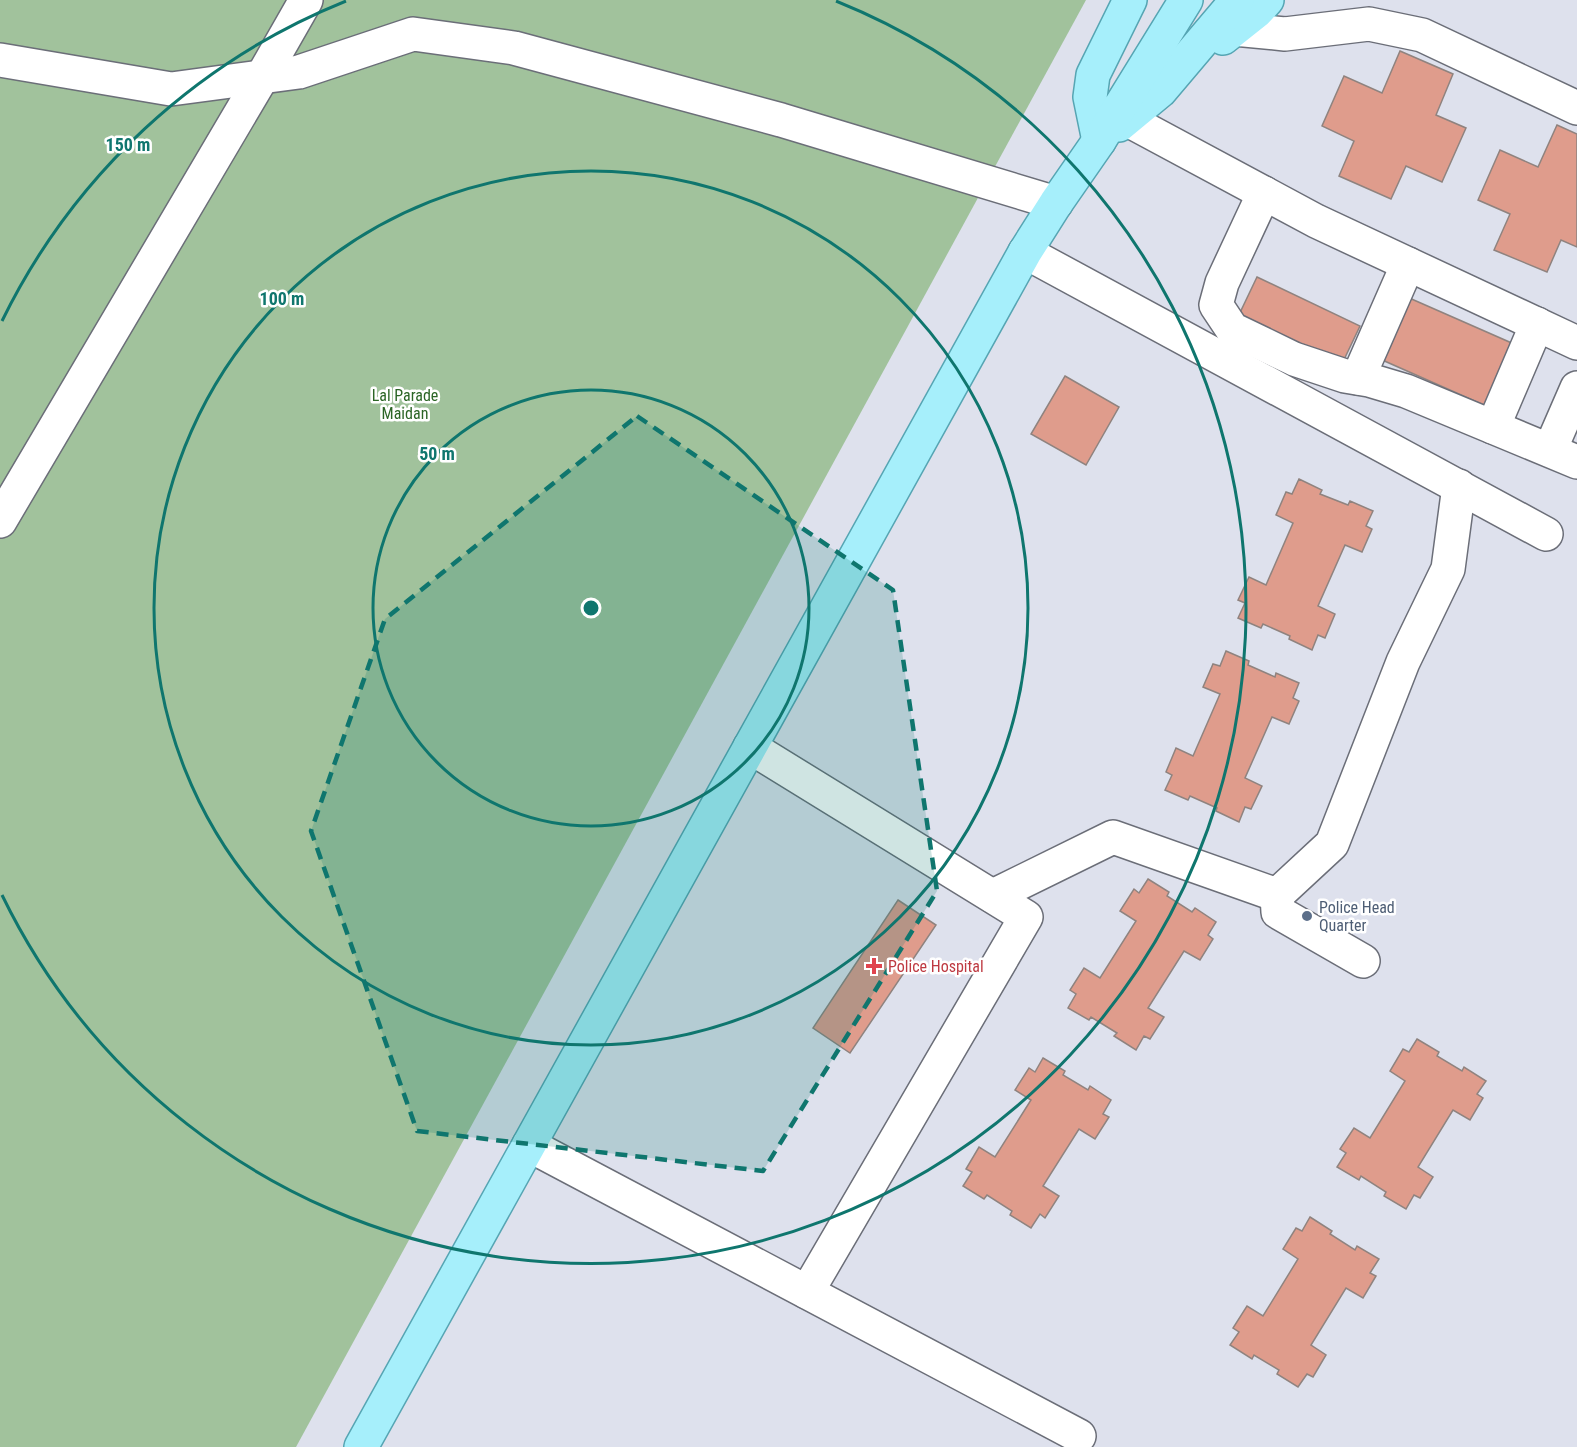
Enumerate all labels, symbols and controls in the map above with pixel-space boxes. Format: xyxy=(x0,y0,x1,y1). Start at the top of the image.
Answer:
text: 150 m xyxy=(106,134,150,155)
text: 100 m xyxy=(260,288,304,309)
park label: Lal Parade Maidan xyxy=(372,386,438,423)
text: 50 m xyxy=(419,443,455,464)
centre of rings xyxy=(581,598,601,618)
place label: Police Head Quarter xyxy=(1319,898,1395,935)
marker: Police Head Quarter xyxy=(1300,909,1314,923)
marker: Police Hospital xyxy=(865,957,883,975)
place label: Police Hospital xyxy=(888,957,984,976)

